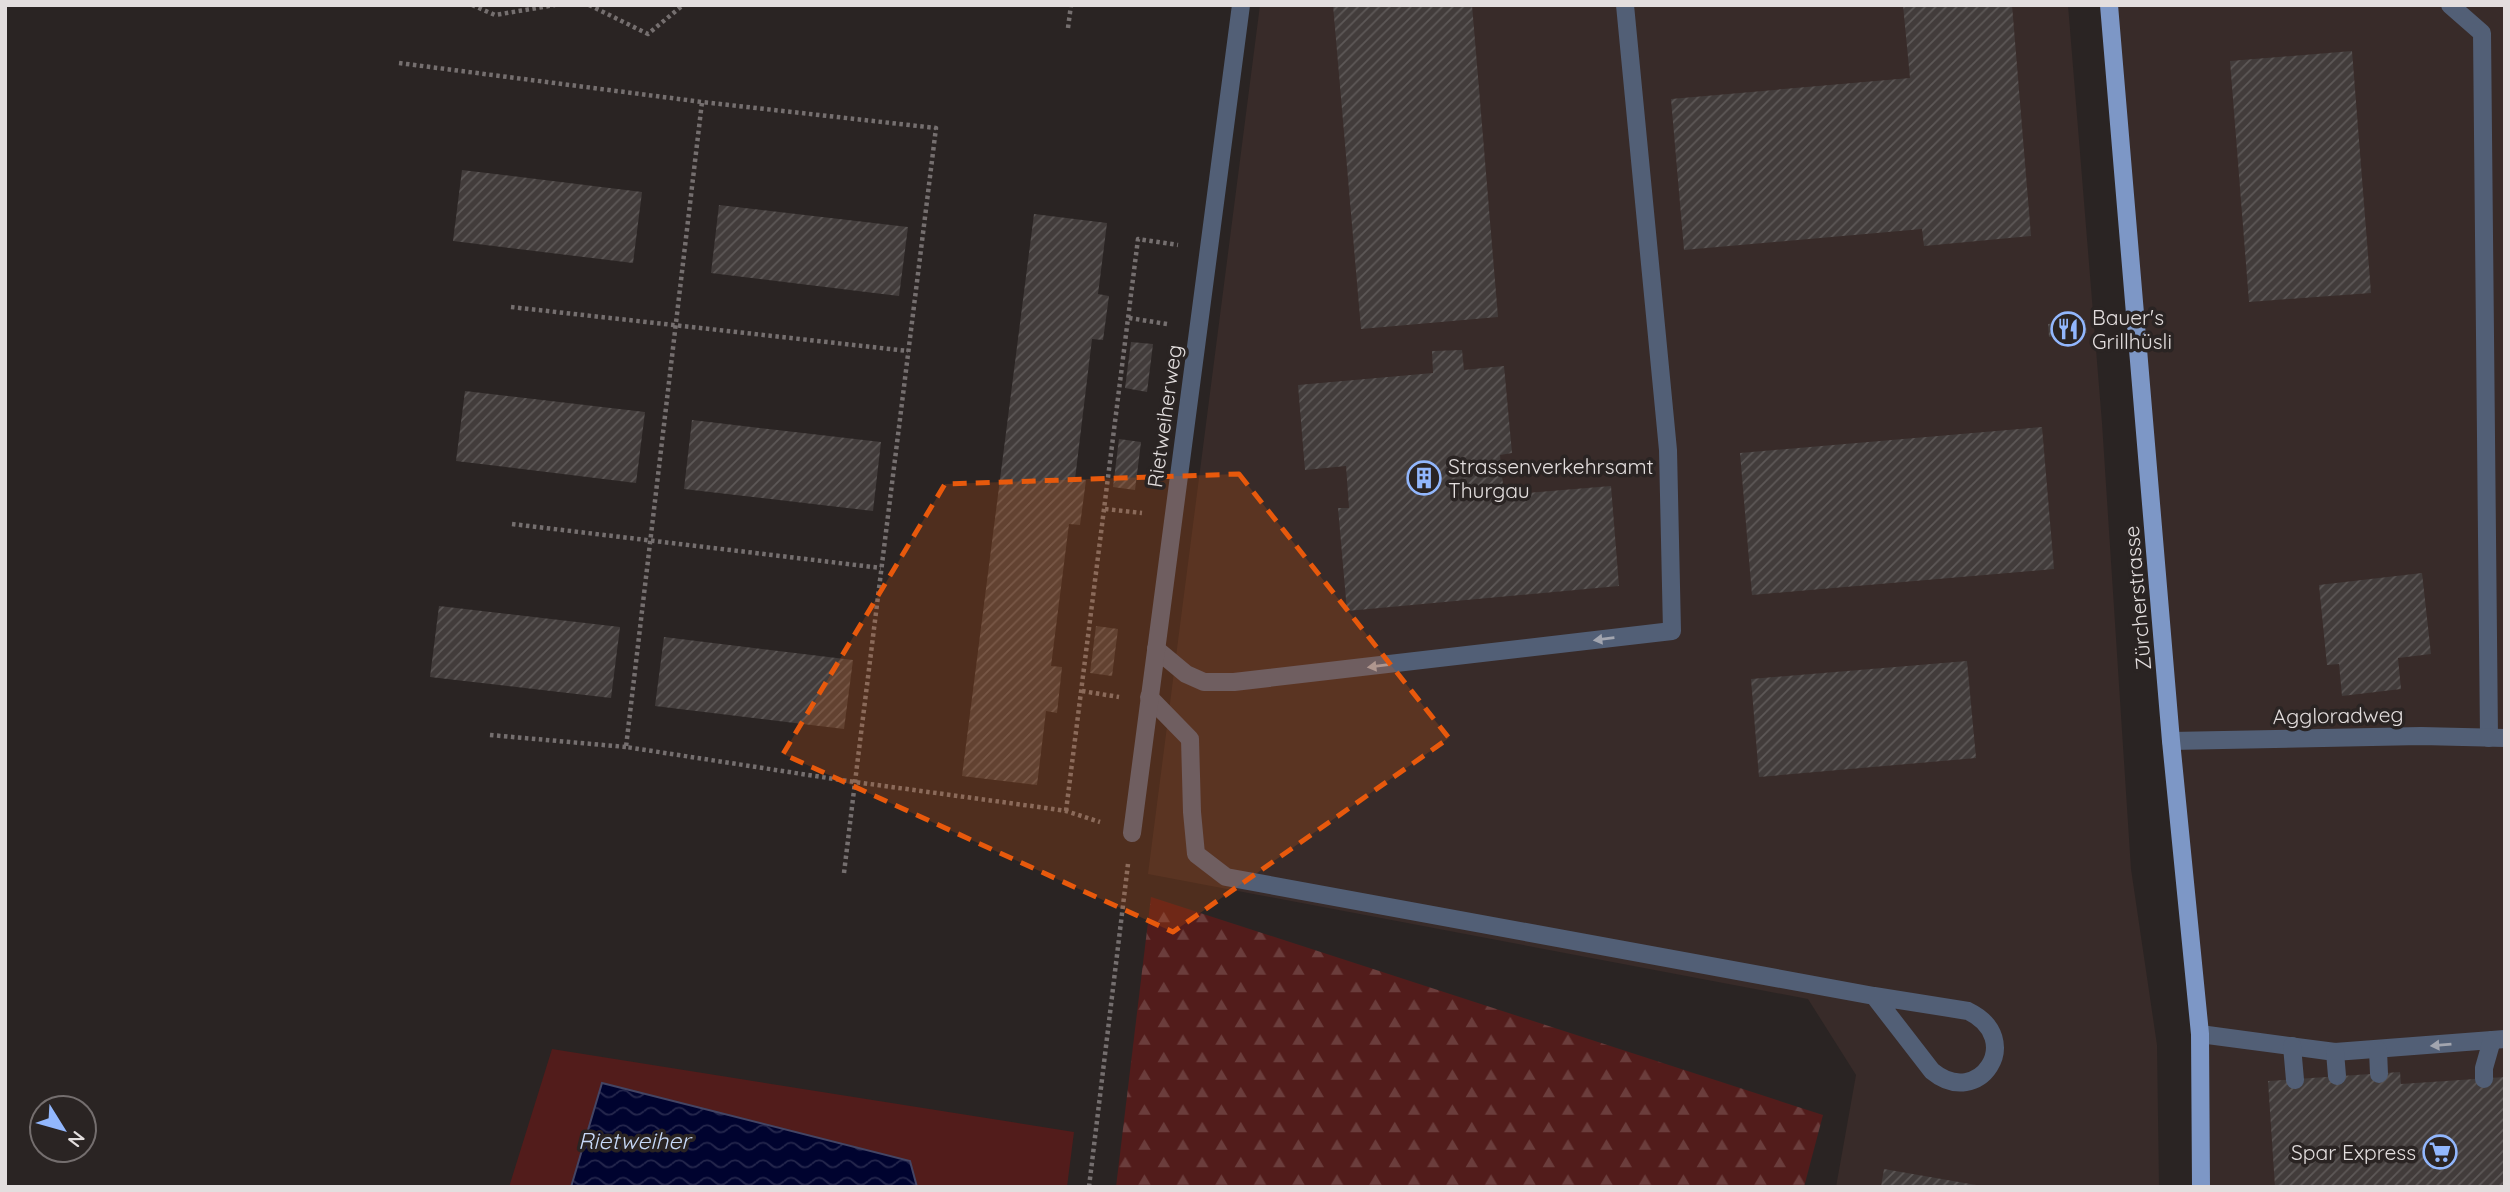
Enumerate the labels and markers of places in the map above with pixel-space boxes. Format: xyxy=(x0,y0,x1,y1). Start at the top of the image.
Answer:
place label: Bauer's Grillhüsli xyxy=(2092,304,2172,354)
restaurant icon: Bauer's Grillhüsli xyxy=(2049,310,2087,348)
place label: Strassenverkehrsamt Thurgau xyxy=(1448,453,1654,503)
building icon: Strassenverkehrsamt Thurgau xyxy=(1405,459,1443,497)
supermarket icon: Spar Express xyxy=(2421,1133,2459,1171)
place label: Spar Express xyxy=(2291,1139,2416,1165)

